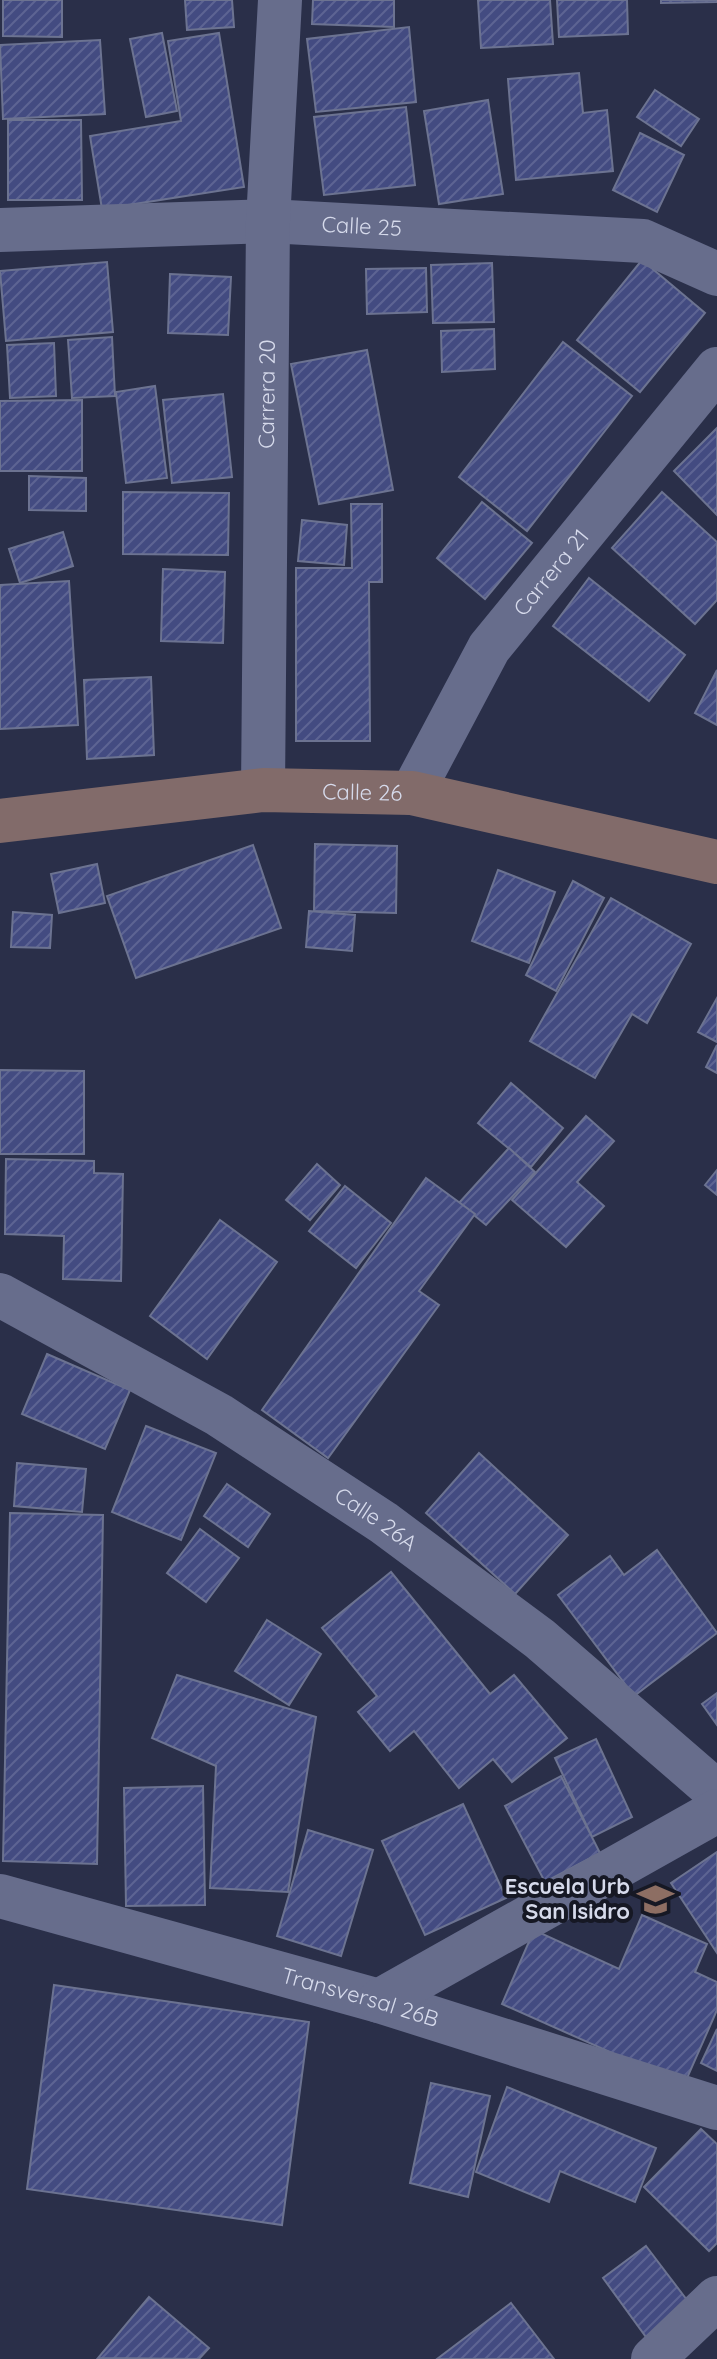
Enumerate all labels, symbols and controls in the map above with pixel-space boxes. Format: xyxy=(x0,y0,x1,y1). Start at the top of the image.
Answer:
street label: Calle 25 xyxy=(321,210,403,242)
street label: Carrera 20 xyxy=(252,339,281,449)
street label: Carrera 21 xyxy=(507,523,595,622)
street label: Calle 26 xyxy=(322,777,403,807)
street label: Calle 26A xyxy=(329,1481,423,1557)
place label: Escuela Urb San Isidro xyxy=(505,1872,630,1925)
school or university icon: Escuela Urb San Isidro xyxy=(637,1880,675,1918)
street label: Transversal 26B xyxy=(278,1961,442,2033)

